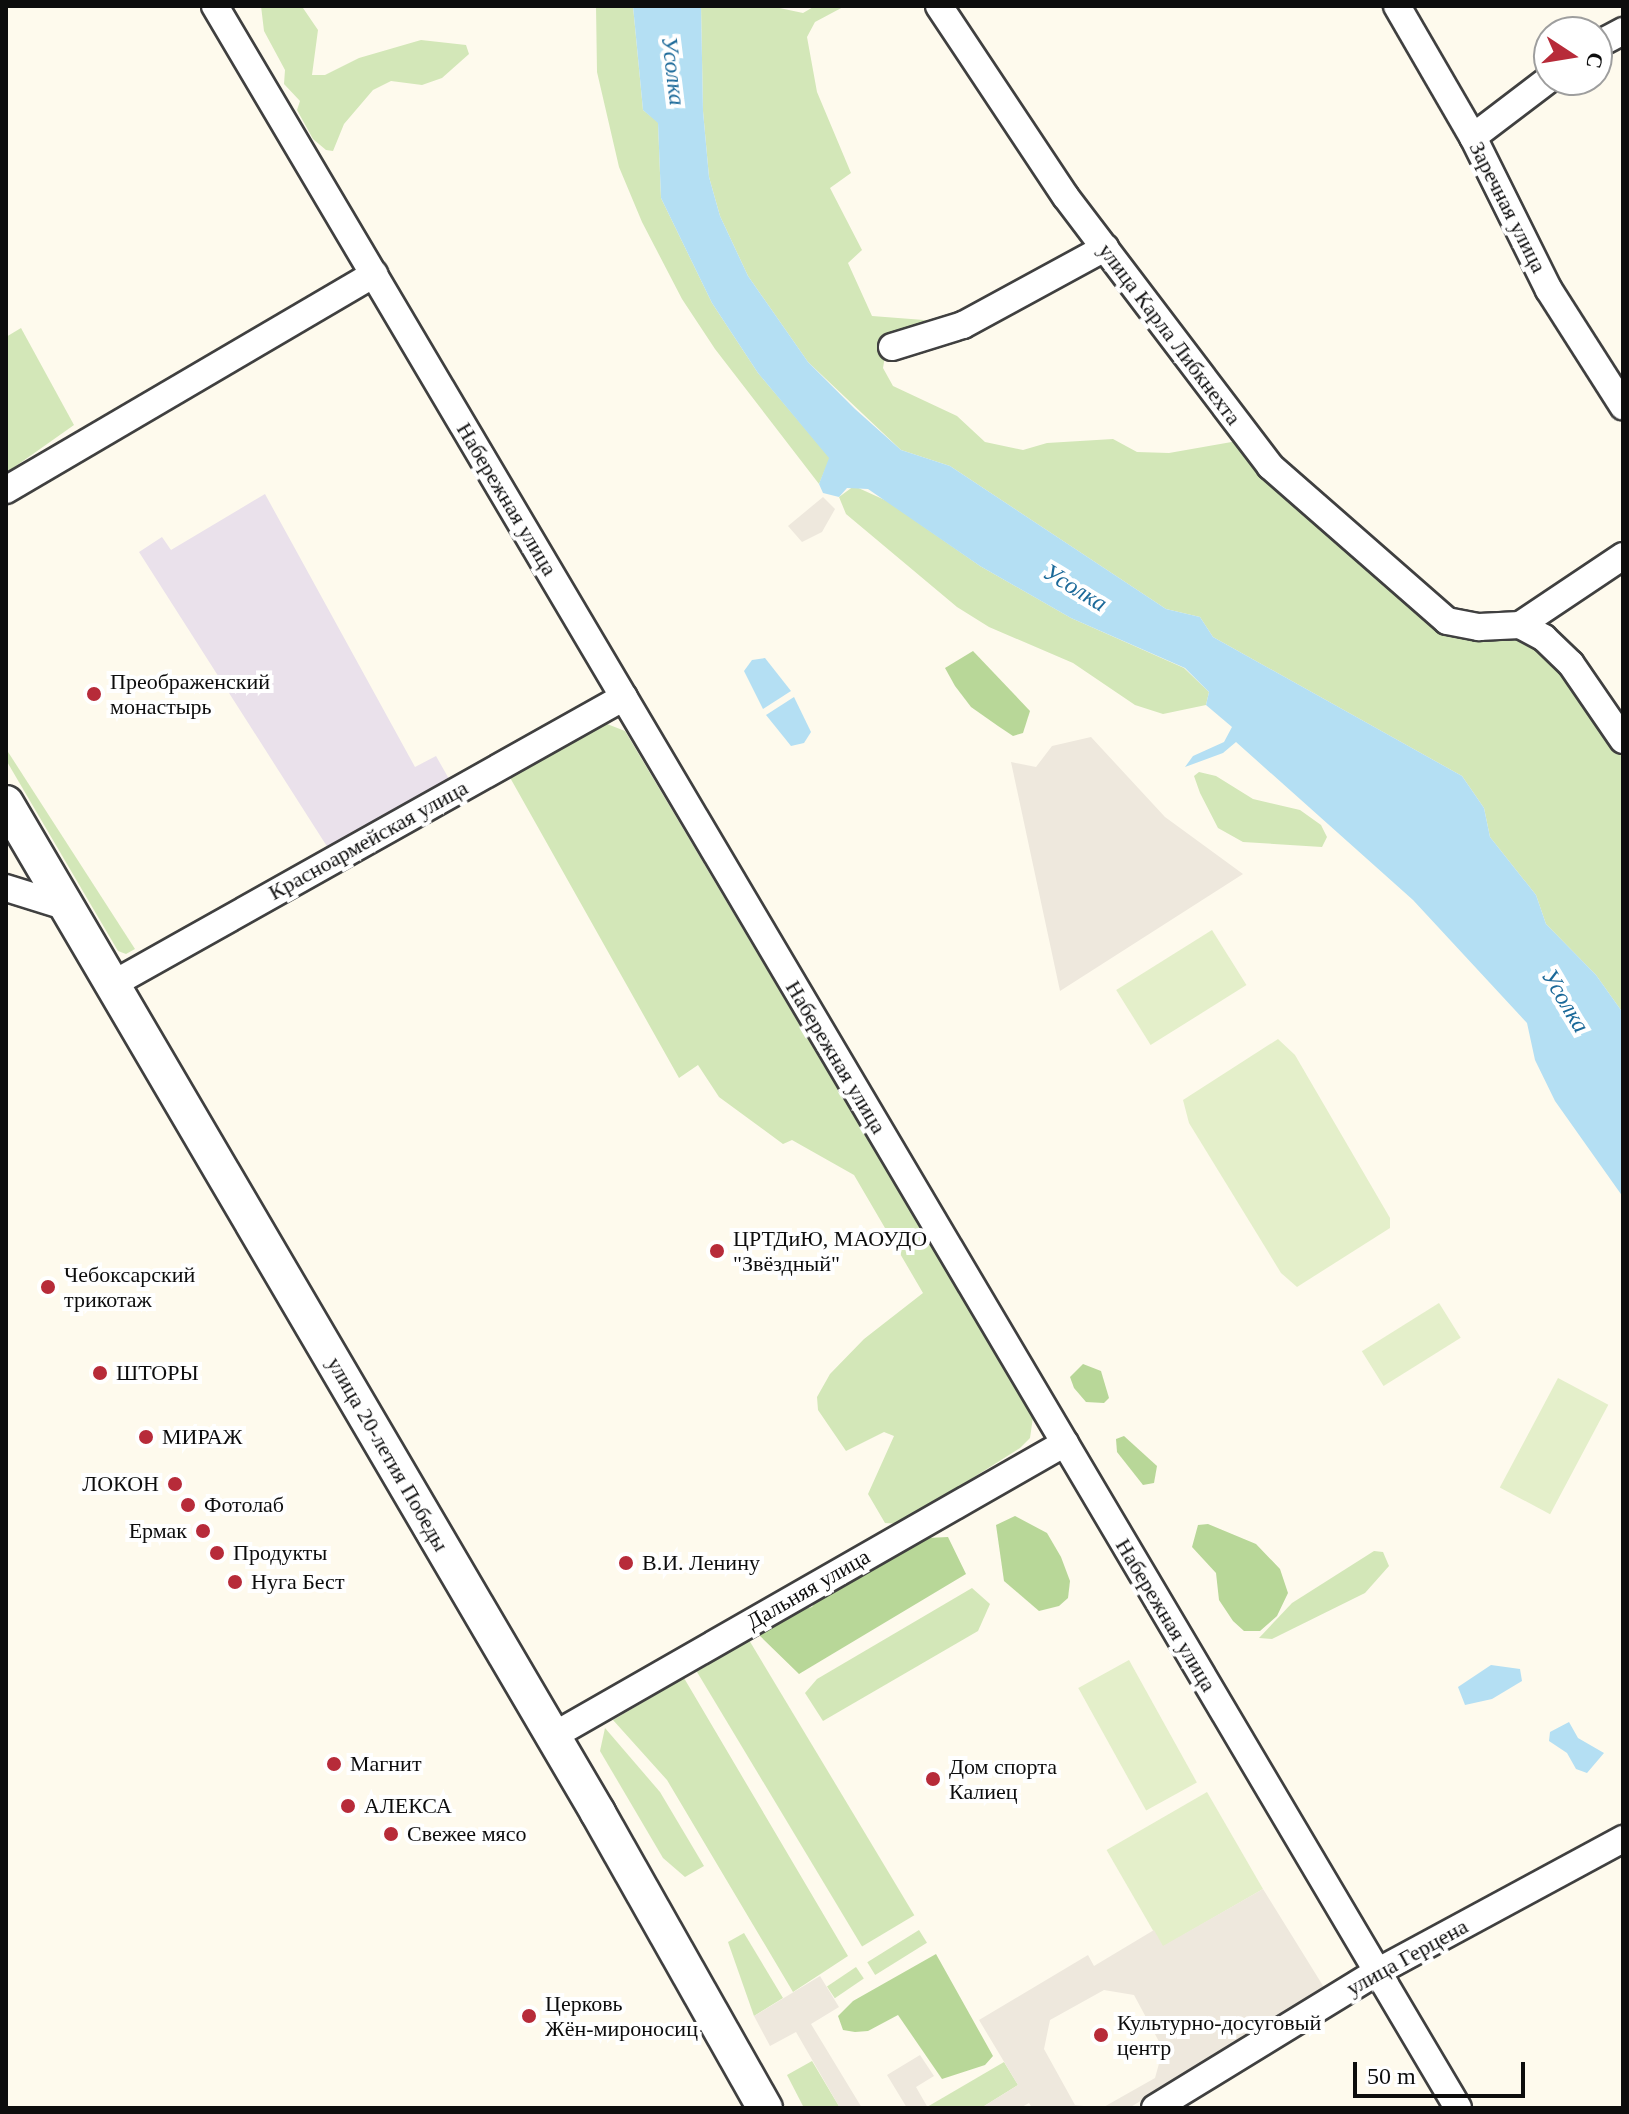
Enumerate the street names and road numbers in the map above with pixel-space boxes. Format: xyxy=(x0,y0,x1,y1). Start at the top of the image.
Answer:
street label: Заречная улица xyxy=(1464,137,1552,277)
street label: улица Карла Либкнехта xyxy=(1093,238,1247,430)
street label: Набережная улица xyxy=(451,418,563,580)
street label: Красноармейская улица xyxy=(264,774,472,906)
street label: Набережная улица xyxy=(780,976,892,1138)
street label: улица 20-летия Победы xyxy=(322,1352,454,1556)
street label: Набережная улица xyxy=(1110,1534,1222,1696)
street label: Дальняя улица xyxy=(742,1543,874,1635)
street label: улица Герцена xyxy=(1342,1913,1472,2001)

